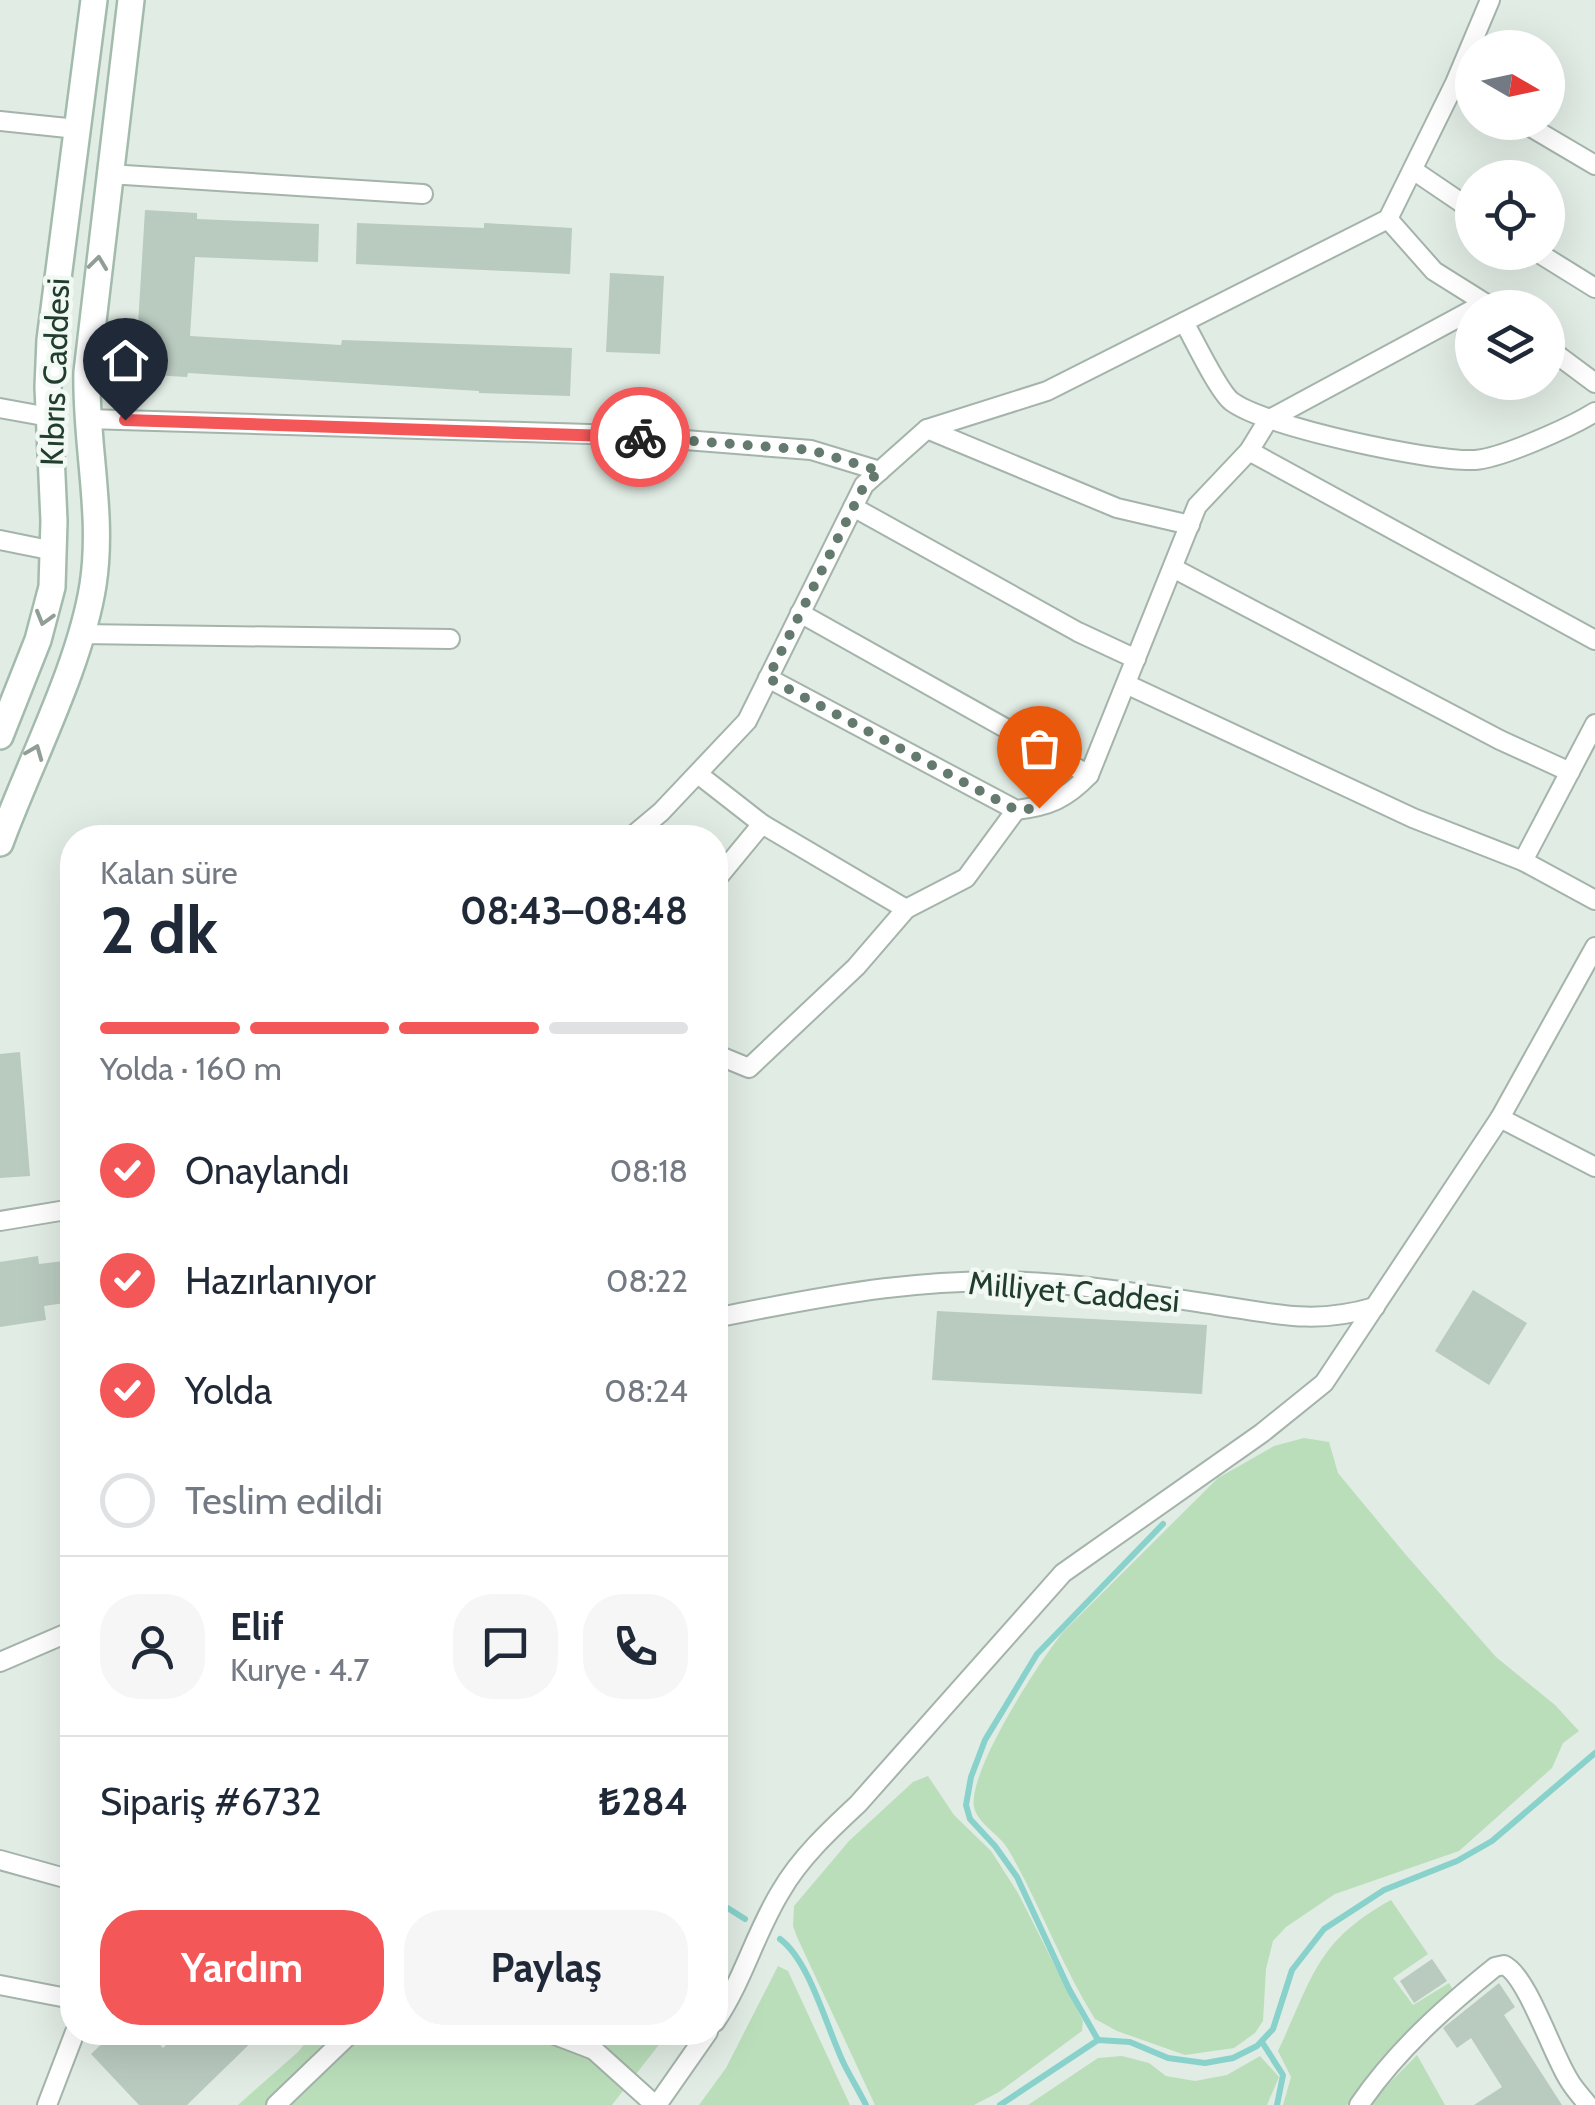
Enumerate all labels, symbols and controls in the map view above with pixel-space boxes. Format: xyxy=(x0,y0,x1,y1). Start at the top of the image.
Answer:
north arrow xyxy=(1455,30,1565,140)
map controls xyxy=(1455,30,1565,400)
button: locate xyxy=(1455,160,1565,270)
one-way arrow xyxy=(87,255,108,271)
street label: Kıbrıs Caddesi xyxy=(32,277,77,466)
button: layers xyxy=(1455,290,1565,400)
pin xyxy=(83,318,168,421)
icon: home xyxy=(98,333,153,388)
courier xyxy=(590,387,690,487)
icon: bike xyxy=(613,410,668,465)
one-way arrow xyxy=(35,609,56,626)
pin xyxy=(997,706,1082,809)
icon: bag xyxy=(1012,721,1067,776)
one-way arrow xyxy=(24,744,44,762)
text: Kalan süre xyxy=(100,853,238,892)
text: 08:43–08:48 xyxy=(460,887,688,934)
text: 2 dk xyxy=(100,890,218,969)
text: Yolda · 160 m xyxy=(100,1049,282,1088)
icon: check xyxy=(100,1143,155,1198)
text: Onaylandı xyxy=(185,1147,350,1194)
text: 08:18 xyxy=(610,1151,688,1190)
icon: check xyxy=(100,1253,155,1308)
text: Hazırlanıyor xyxy=(185,1257,376,1304)
text: 08:22 xyxy=(606,1261,688,1300)
street label: Milliyet Caddesi xyxy=(967,1263,1181,1320)
icon: check xyxy=(100,1363,155,1418)
text: Yolda xyxy=(185,1367,272,1414)
text: 08:24 xyxy=(604,1371,688,1410)
text: Teslim edildi xyxy=(185,1477,383,1524)
button: person xyxy=(100,1594,205,1699)
button: chat xyxy=(453,1594,558,1699)
button: phone xyxy=(583,1594,688,1699)
text: Elif xyxy=(230,1603,284,1650)
text: Kurye · 4.7 xyxy=(230,1650,369,1689)
text: Sipariş #6732 xyxy=(100,1778,322,1825)
text: ₺284 xyxy=(599,1778,688,1825)
button: Yardım xyxy=(100,1910,384,2025)
button: Paylaş xyxy=(404,1910,688,2025)

